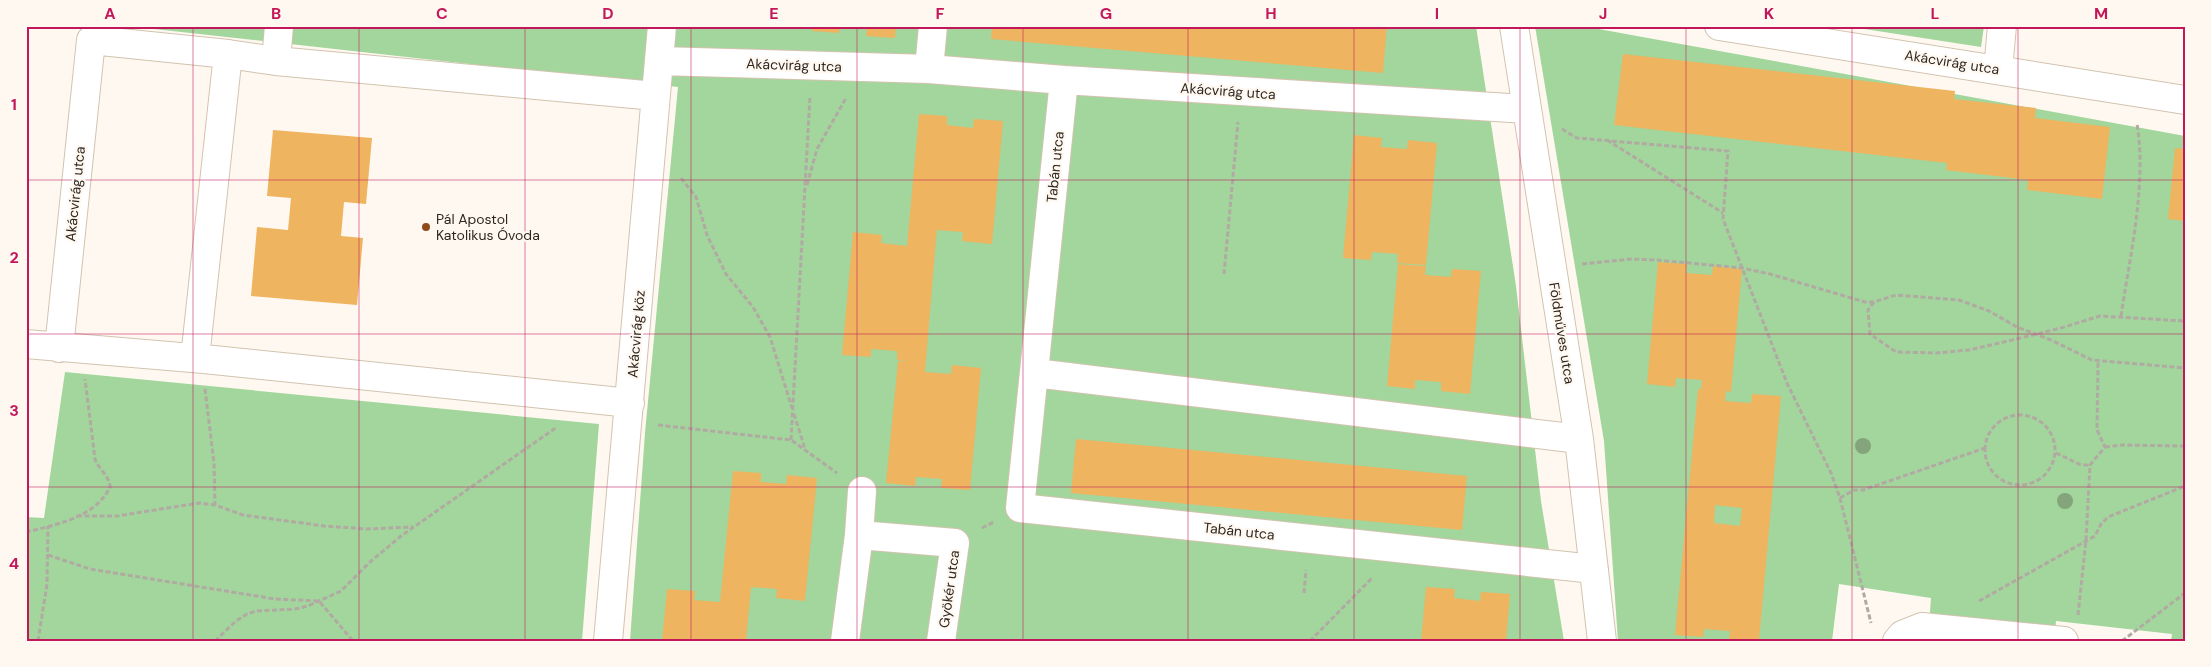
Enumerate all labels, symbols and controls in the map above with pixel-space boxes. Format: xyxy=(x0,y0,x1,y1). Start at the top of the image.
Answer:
text: A xyxy=(104,3,116,24)
text: B xyxy=(271,3,281,24)
text: C xyxy=(436,3,448,24)
text: D xyxy=(602,3,614,24)
text: E xyxy=(769,3,779,24)
text: F xyxy=(936,3,945,24)
text: G xyxy=(1100,3,1112,24)
text: H xyxy=(1265,3,1277,24)
text: I xyxy=(1435,3,1439,24)
text: J xyxy=(1599,3,1607,24)
text: K xyxy=(1764,3,1775,24)
text: L xyxy=(1931,3,1940,24)
text: M xyxy=(2094,3,2108,24)
street label: Akácvirág utca xyxy=(1903,46,2001,78)
street label: Akácvirág utca xyxy=(746,54,842,76)
street label: Akácvirág utca xyxy=(1180,79,1276,103)
text: 1 xyxy=(11,94,17,115)
street label: Tabán utca xyxy=(1042,130,1068,204)
street label: Akácvirág utca xyxy=(61,145,89,243)
place label: Pál Apostol Katolikus Óvoda xyxy=(436,210,540,244)
marker: Pál Apostol Katolikus Óvoda xyxy=(420,221,432,233)
text: 2 xyxy=(9,247,19,268)
street label: Földműves utca xyxy=(1545,281,1579,385)
street label: Akácvirág köz xyxy=(623,289,649,379)
text: 3 xyxy=(9,400,19,421)
street label: Tabán utca xyxy=(1202,518,1276,544)
street label: Gyökér utca xyxy=(935,549,963,629)
text: 4 xyxy=(9,553,19,574)

